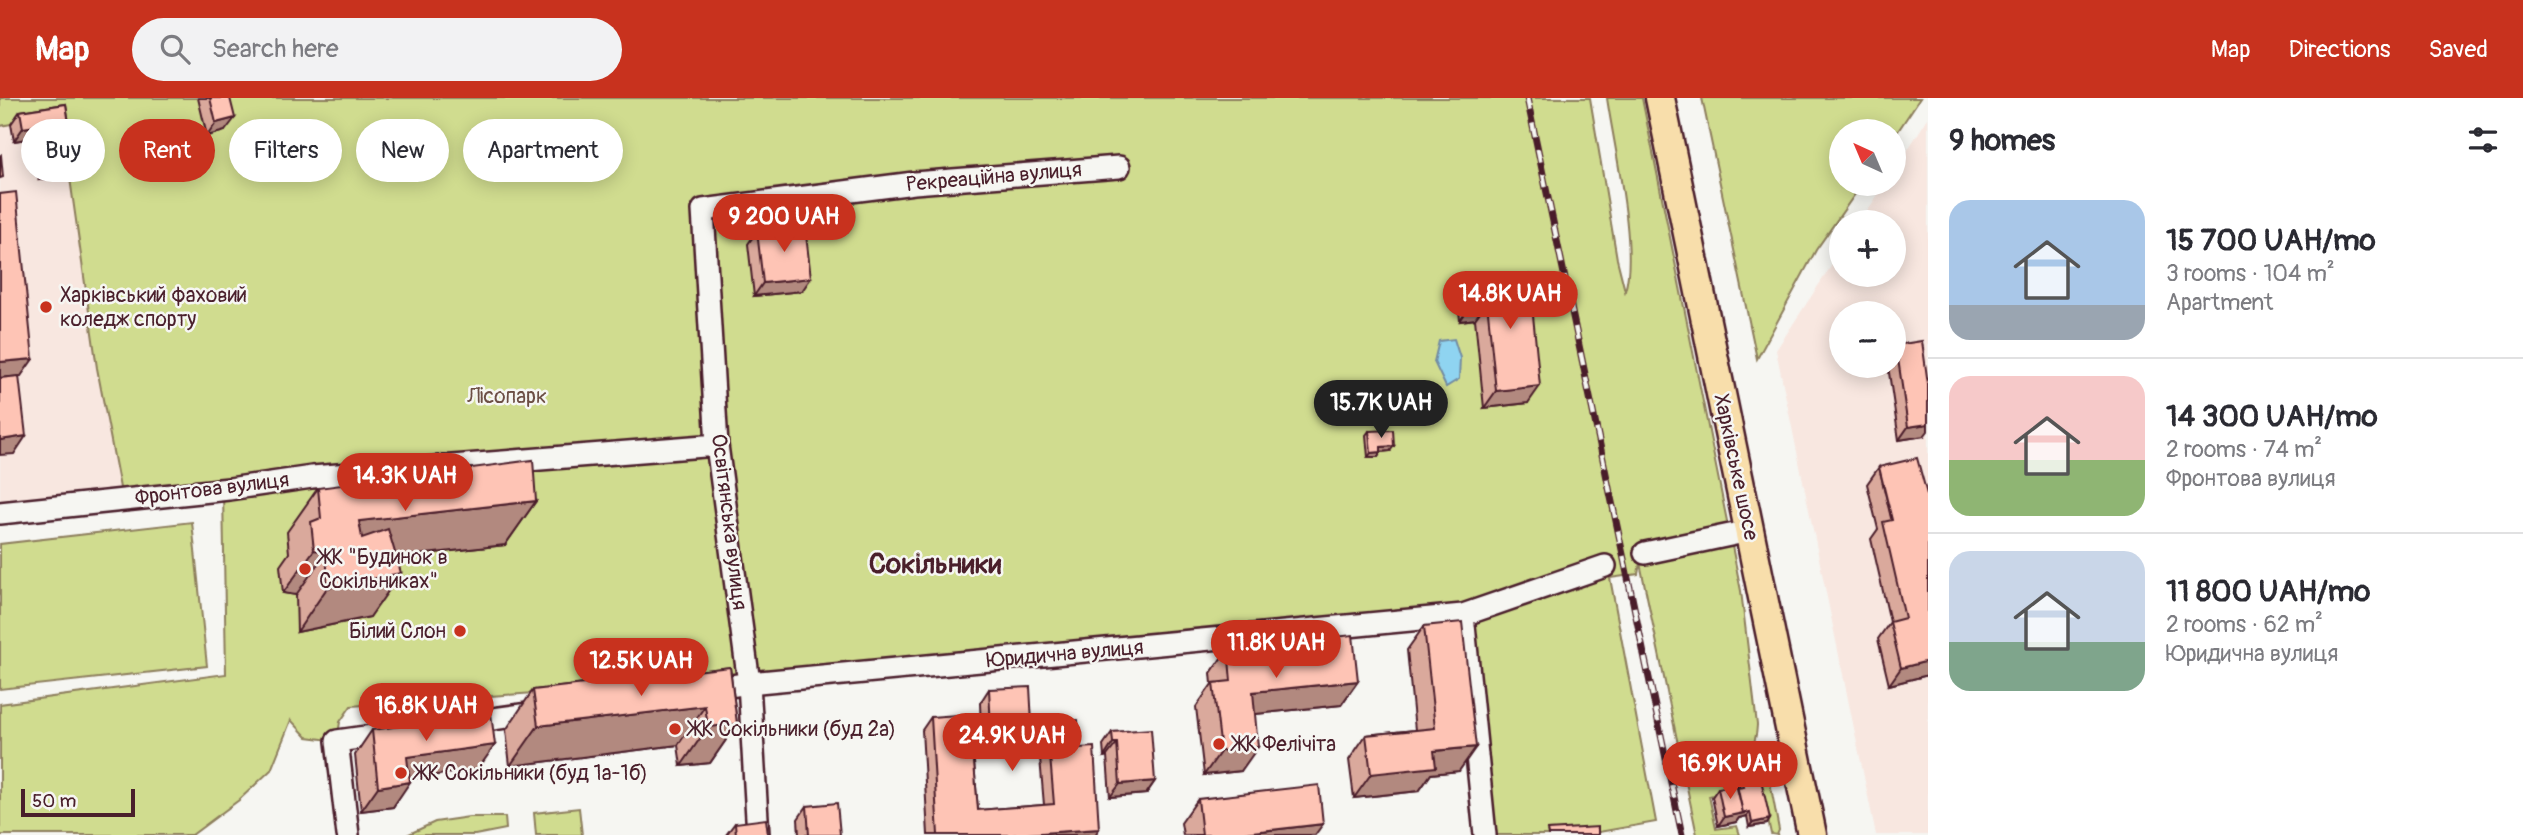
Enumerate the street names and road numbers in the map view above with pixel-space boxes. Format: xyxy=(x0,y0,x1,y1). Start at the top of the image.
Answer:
street label: Рекреаційна вулиця xyxy=(905,156,1083,198)
street label: Харківське шосе xyxy=(1707,391,1765,543)
street label: Освітянська вулиця xyxy=(705,432,753,612)
street label: Фронтова вулиця xyxy=(133,466,291,512)
street label: Юридична вулиця xyxy=(985,634,1145,674)

